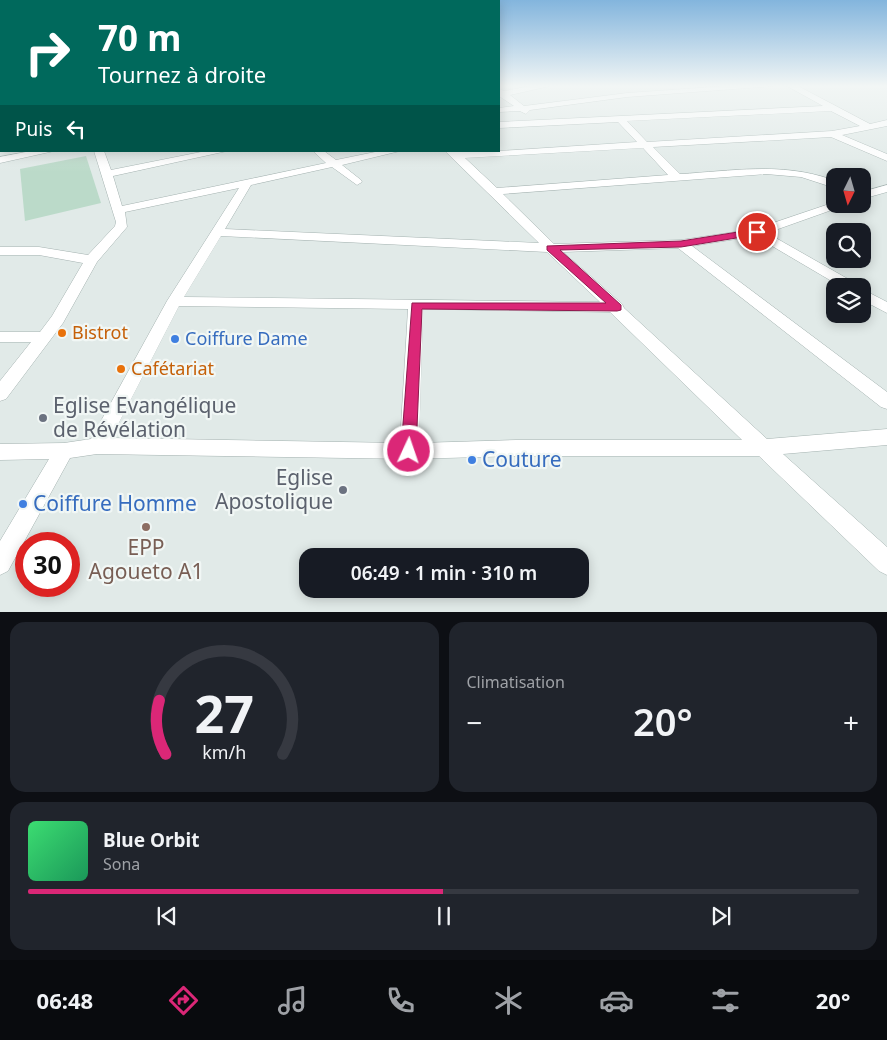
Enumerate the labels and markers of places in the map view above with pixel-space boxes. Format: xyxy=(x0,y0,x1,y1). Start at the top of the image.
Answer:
pin xyxy=(736,211,778,253)
place label: Bistrot xyxy=(72,320,128,344)
place label: Coiffure Dame xyxy=(185,326,308,350)
marker: Bistrot xyxy=(56,327,68,339)
marker: Coiffure Dame xyxy=(169,333,181,345)
place label: Cafétariat xyxy=(131,356,215,380)
marker: Cafétariat xyxy=(115,363,127,375)
place label: Eglise Evangélique de Révélation xyxy=(53,391,236,443)
marker: Eglise Evangélique de Révélation xyxy=(37,412,49,424)
place label: Couture xyxy=(482,445,562,473)
marker: Couture xyxy=(466,454,478,466)
place label: Eglise Apostolique xyxy=(215,463,333,515)
marker: Eglise Apostolique xyxy=(337,484,349,496)
place label: Coiffure Homme xyxy=(33,489,197,517)
marker: Coiffure Homme xyxy=(17,498,29,510)
marker: EPP Agoueto A1 xyxy=(140,521,152,533)
place label: EPP Agoueto A1 xyxy=(88,533,204,585)

